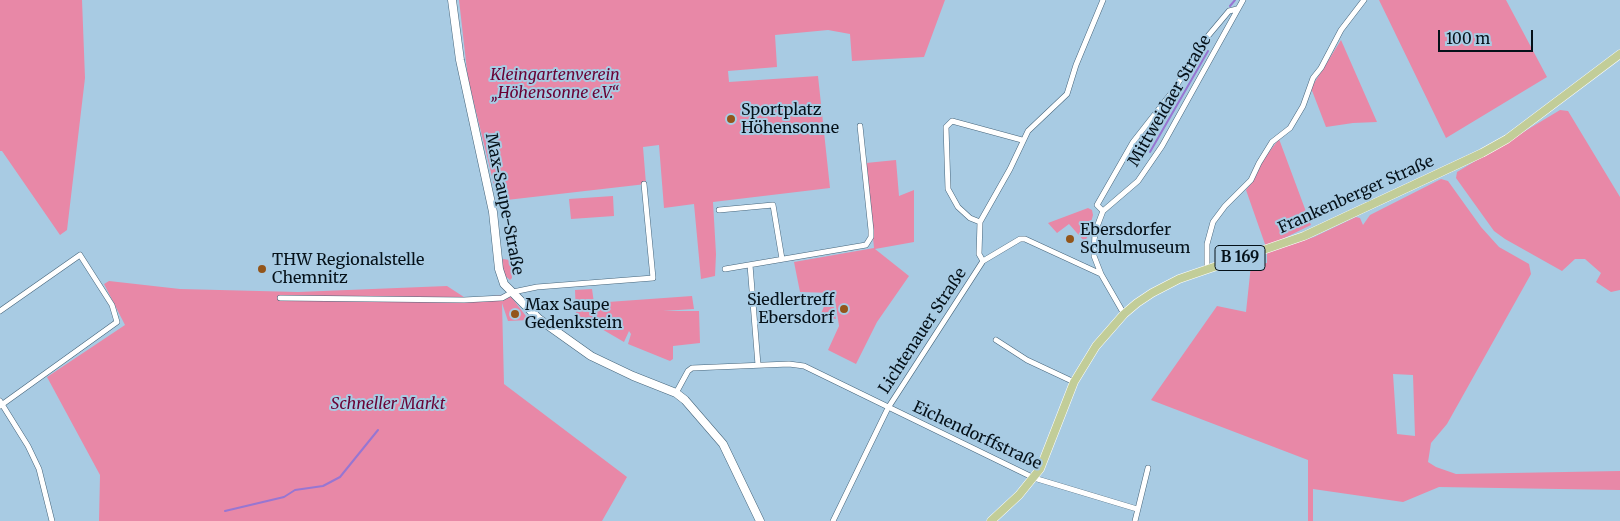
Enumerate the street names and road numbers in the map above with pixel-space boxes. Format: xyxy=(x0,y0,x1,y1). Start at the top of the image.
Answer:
street label: Mittweidaer Straße xyxy=(1125,32,1215,170)
street label: Max-Saupe-Straße xyxy=(481,131,527,277)
street label: Frankenberger Straße xyxy=(1275,152,1437,238)
road number: B 169 xyxy=(1215,246,1265,270)
street label: Lichtenauer Straße xyxy=(875,265,971,397)
street label: Eichendorffstraße xyxy=(910,398,1044,474)

